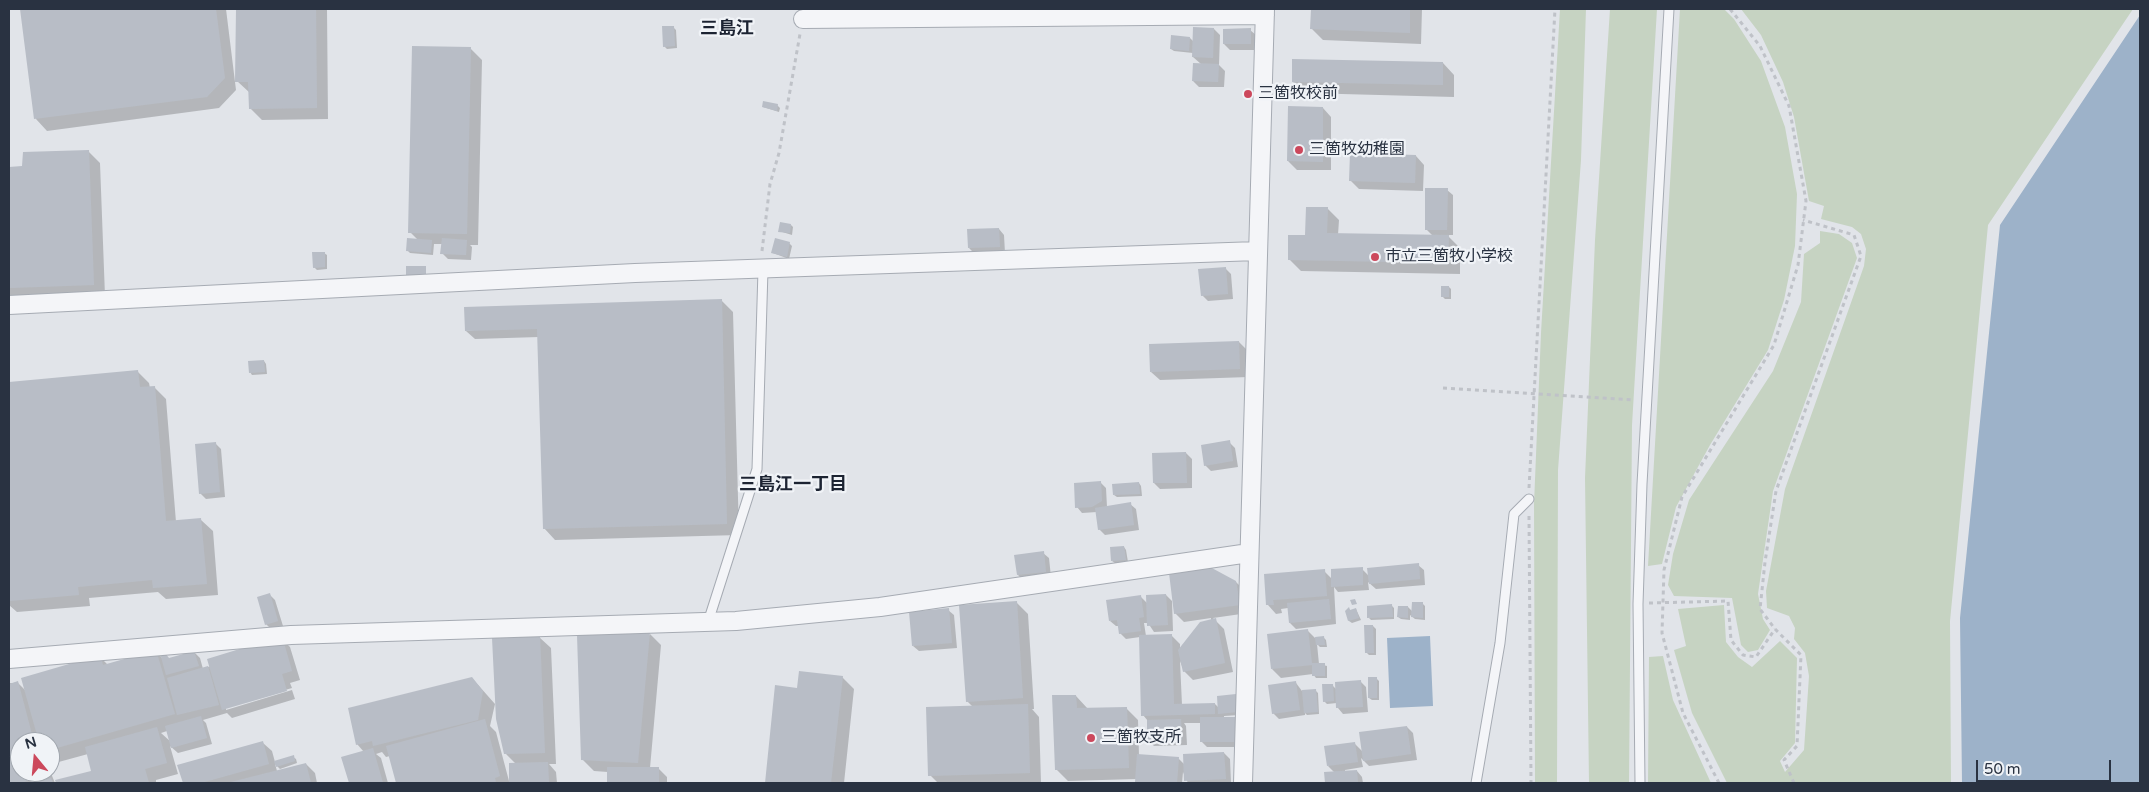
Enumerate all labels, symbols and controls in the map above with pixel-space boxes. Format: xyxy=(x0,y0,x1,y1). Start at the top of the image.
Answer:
district label: 三島江 xyxy=(700,18,754,40)
place label: 三箇牧校前 xyxy=(1258,84,1338,104)
marker: 三箇牧校前 xyxy=(1242,88,1254,100)
place label: 三箇牧幼稚園 xyxy=(1309,140,1405,160)
marker: 三箇牧幼稚園 xyxy=(1293,144,1305,156)
place label: 市立三箇牧小学校 xyxy=(1385,247,1513,267)
marker: 市立三箇牧小学校 xyxy=(1369,251,1381,263)
district label: 三島江一丁目 xyxy=(739,474,847,496)
place label: 三箇牧支所 xyxy=(1101,728,1181,748)
north arrow xyxy=(10,732,60,782)
marker: 三箇牧支所 xyxy=(1085,732,1097,744)
text: N xyxy=(23,733,39,753)
scale bar xyxy=(1979,750,2114,782)
text: 50 m xyxy=(1984,760,2021,778)

